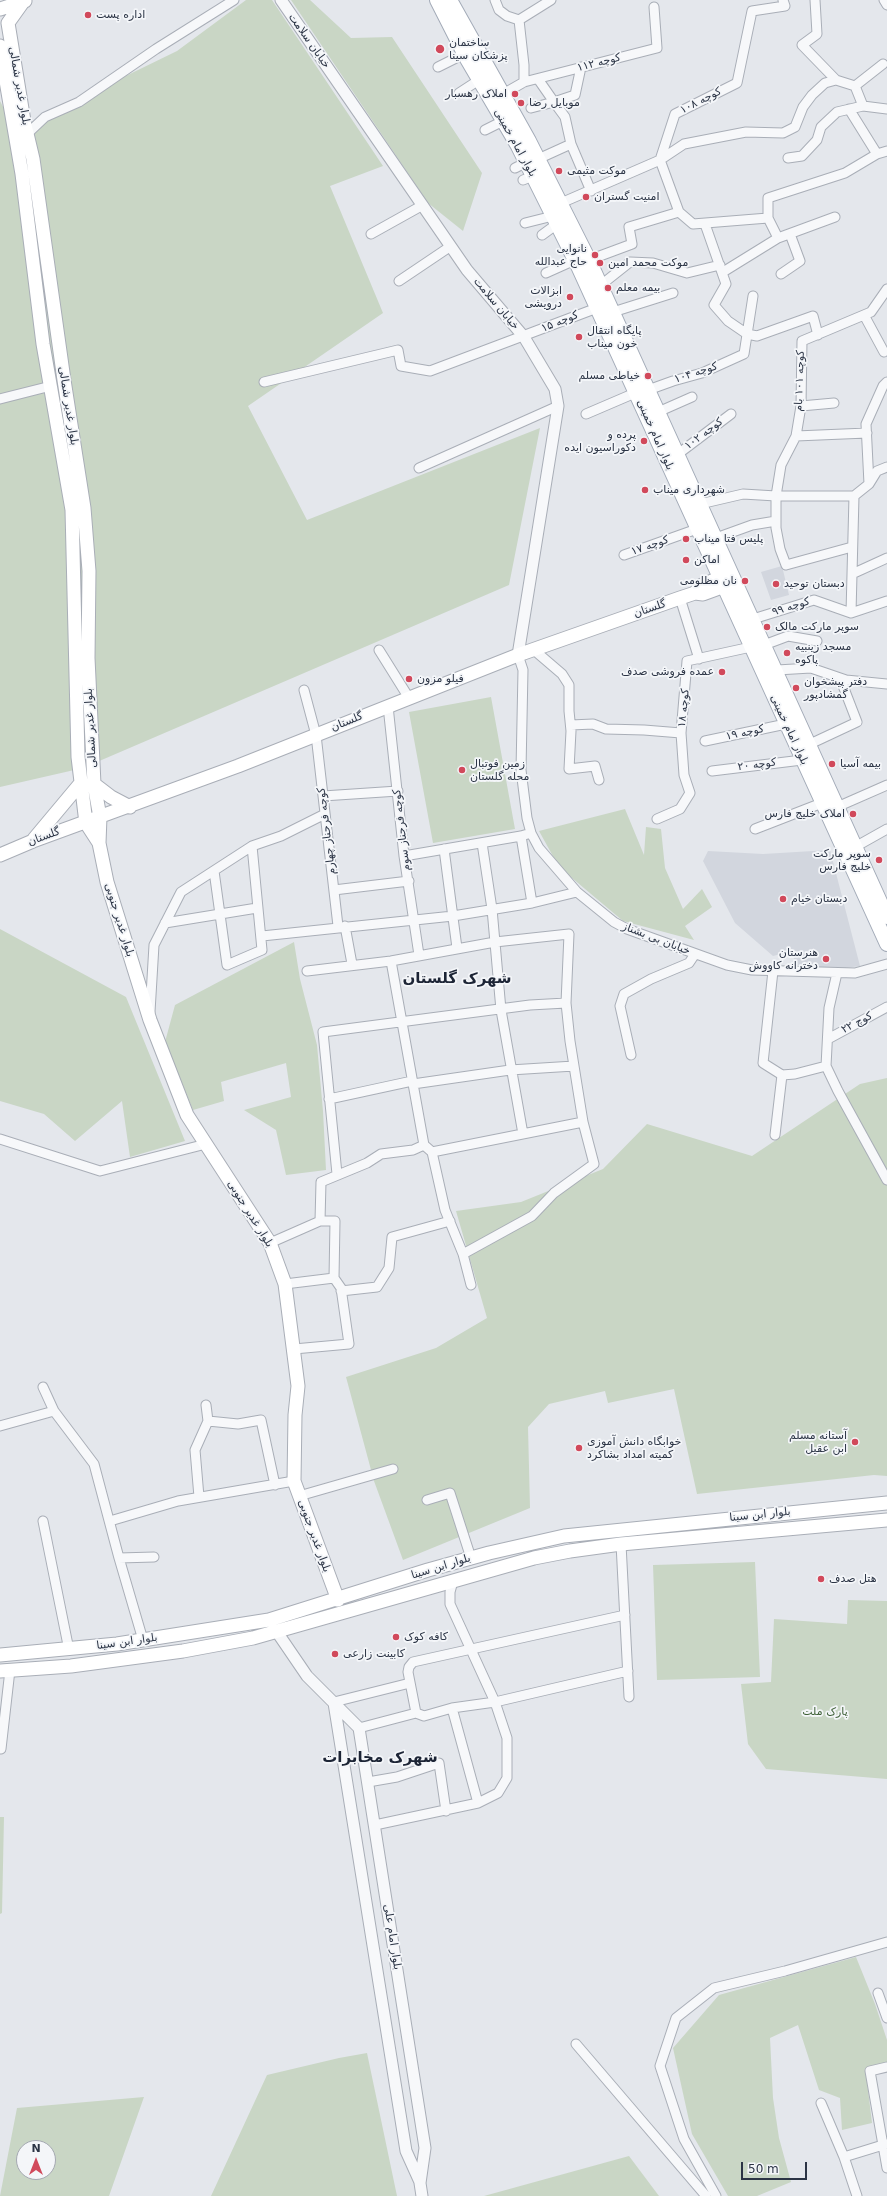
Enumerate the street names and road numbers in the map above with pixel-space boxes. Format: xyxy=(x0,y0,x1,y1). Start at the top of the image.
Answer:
street label: خیابان سلامت xyxy=(285,11,333,71)
street label: بلوار غدیر شمالی xyxy=(6,46,32,126)
street label: کوچه ۱۱۲ xyxy=(576,51,622,75)
street label: کوچه ۱۰۸ xyxy=(678,85,724,117)
street label: بلوار امام خمینی xyxy=(491,107,539,179)
street label: خیابان سلامت xyxy=(470,275,522,333)
street label: کوچه ۱۵ xyxy=(539,309,581,335)
street label: کوچه ۱۰۱ بام xyxy=(792,350,808,412)
street label: کوچه ۱۰۴ xyxy=(673,360,719,386)
street label: بلوار غدیر شمالی xyxy=(55,366,81,446)
street label: بلوار امام خمینی xyxy=(634,398,676,472)
street label: کوچه ۱۰۲ xyxy=(682,415,726,453)
street label: کوچه ۱۷ xyxy=(629,533,671,559)
street label: کوچه ۹۹ xyxy=(770,595,812,619)
street label: گلستان xyxy=(632,597,668,621)
street label: بلوار غدیر شمالی xyxy=(82,688,100,768)
street label: کوچه ۱۸ xyxy=(675,688,693,728)
street label: بلوار امام خمینی xyxy=(767,693,811,767)
street label: گلستان xyxy=(329,710,365,734)
street label: کوچه ۱۹ xyxy=(725,722,765,744)
street label: کوچه ۲۰ xyxy=(737,756,777,774)
street label: کوچه فرحناز چهارم xyxy=(315,786,339,876)
street label: کوچه فرحناز سوم xyxy=(390,788,414,872)
street label: گلستان xyxy=(26,825,62,849)
street label: بلوار غدیر جنوبی xyxy=(102,882,136,958)
street label: خیابان بی بشناز xyxy=(620,920,692,958)
street label: کوچ ۲۲ xyxy=(839,1009,875,1037)
street label: بلوار غدیر جنوبی xyxy=(224,1178,276,1250)
street label: بلوار غدیر جنوبی xyxy=(295,1498,333,1574)
street label: بلوار ابن سینا xyxy=(729,1505,791,1525)
street label: بلوار ابن سینا xyxy=(410,1552,472,1582)
street label: بلوار ابن سینا xyxy=(96,1631,158,1653)
street label: بلوار امام علی xyxy=(380,1903,404,1971)

